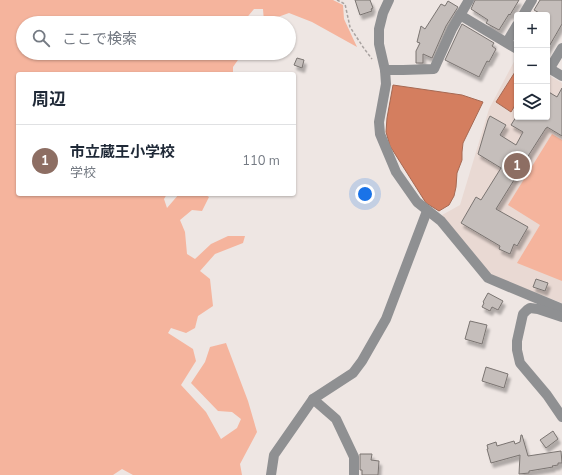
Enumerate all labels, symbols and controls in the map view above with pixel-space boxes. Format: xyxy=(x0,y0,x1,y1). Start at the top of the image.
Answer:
map controls xyxy=(514,12,550,120)
button: + xyxy=(514,12,550,48)
search box xyxy=(16,16,296,60)
icon: search xyxy=(30,27,52,49)
text: ここで検索 xyxy=(62,29,137,49)
button: − xyxy=(514,48,550,84)
button: layers xyxy=(514,84,550,120)
text: 周辺 xyxy=(32,88,66,111)
text: 市立蔵王小学校 xyxy=(70,142,175,162)
pin: 1 xyxy=(504,151,530,181)
text: 1 xyxy=(41,152,49,170)
text: 110 m xyxy=(242,152,280,170)
text: 学校 xyxy=(70,164,96,182)
your location xyxy=(355,184,375,204)

